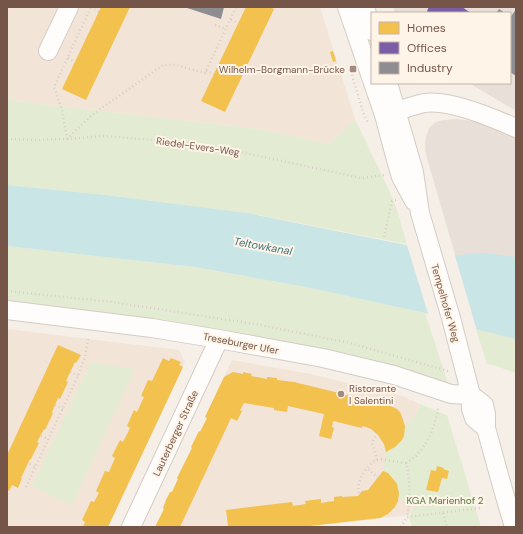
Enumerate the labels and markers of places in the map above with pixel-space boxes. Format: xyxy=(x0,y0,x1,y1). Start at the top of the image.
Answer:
place label: Wilhelm-Borgmann-Brücke xyxy=(219,63,345,76)
marker: Wilhelm-Borgmann-Brücke xyxy=(348,64,358,74)
place label: Ristorante I Salentini xyxy=(349,382,397,407)
marker: Ristorante I Salentini xyxy=(336,389,346,399)

